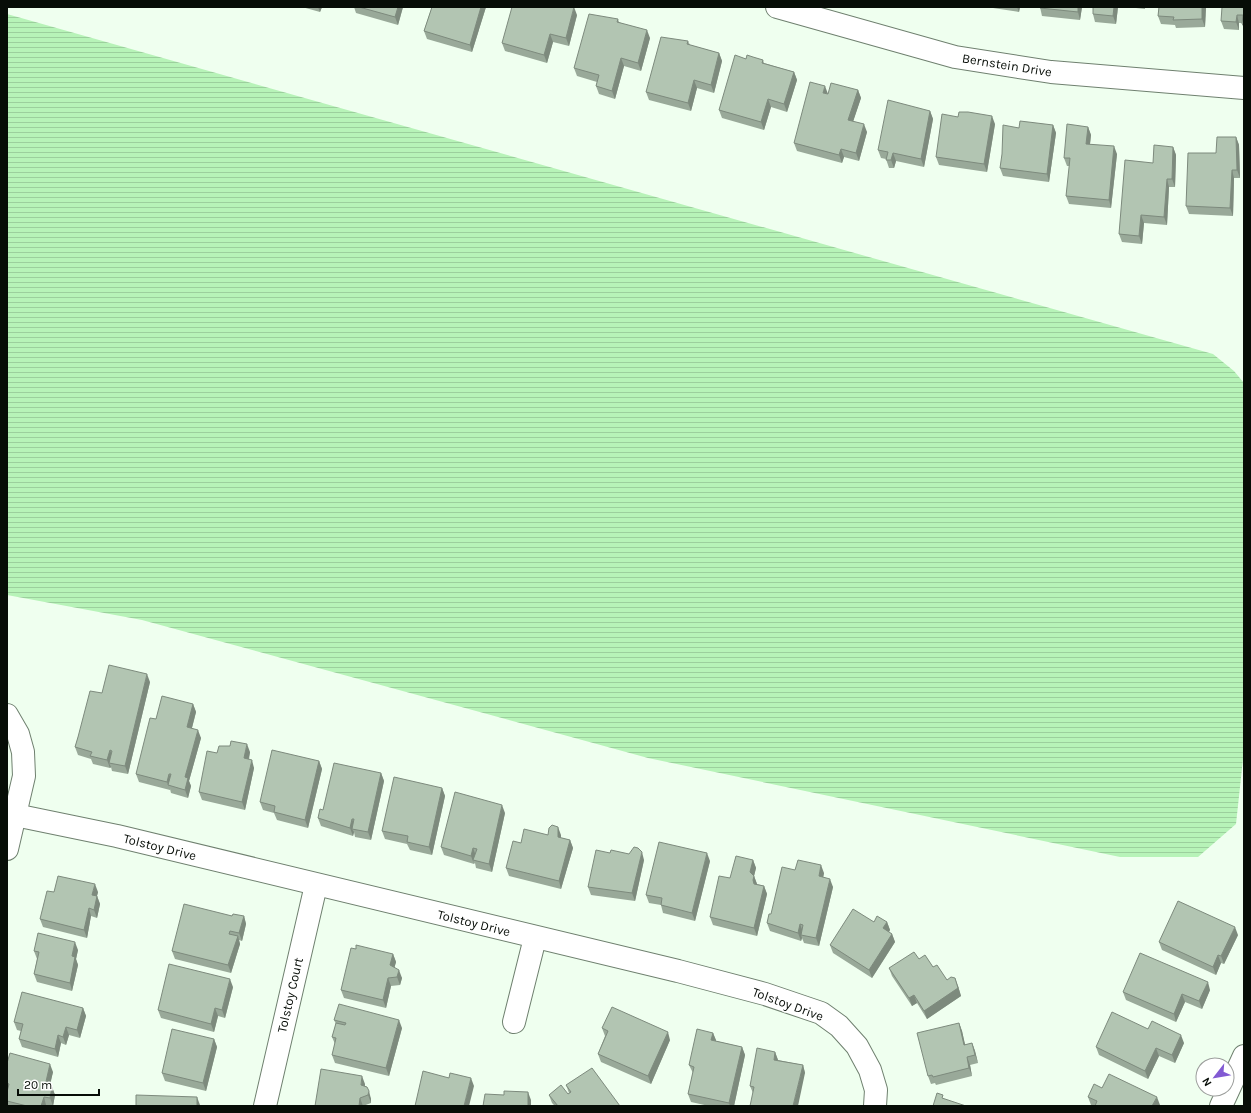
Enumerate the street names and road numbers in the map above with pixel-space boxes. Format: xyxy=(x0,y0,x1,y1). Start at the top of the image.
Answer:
street label: Bernstein Drive xyxy=(961,50,1053,80)
street label: Tolstoy Drive xyxy=(122,831,198,863)
street label: Tolstoy Drive xyxy=(436,907,512,939)
street label: Tolstoy Court xyxy=(274,956,306,1034)
street label: Tolstoy Drive xyxy=(750,984,826,1024)

